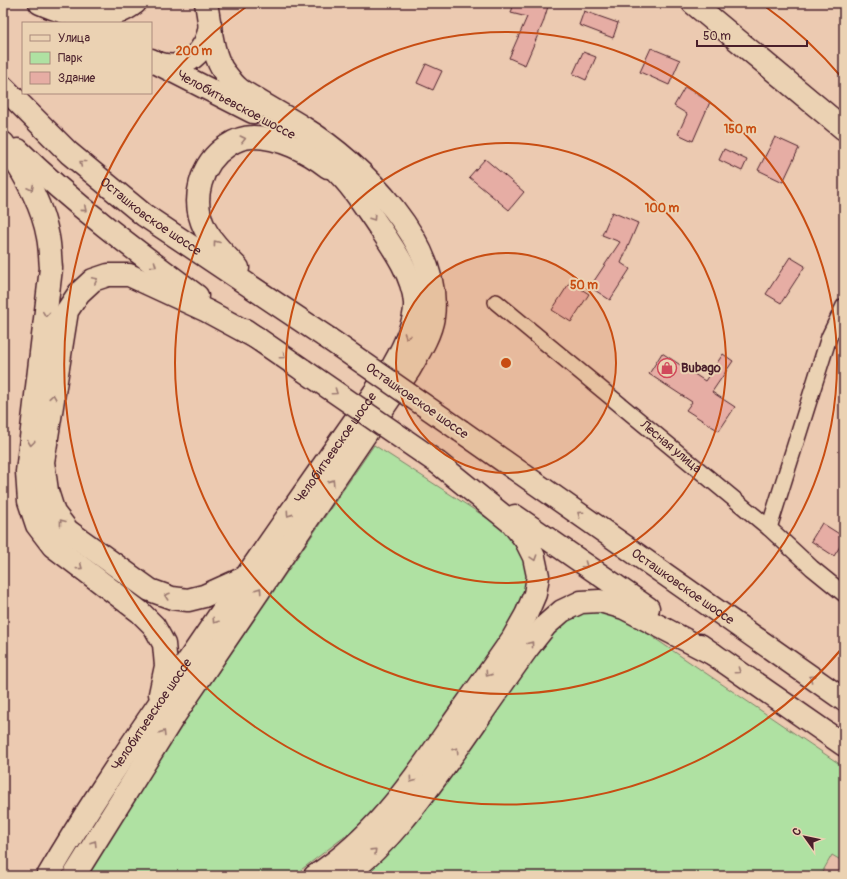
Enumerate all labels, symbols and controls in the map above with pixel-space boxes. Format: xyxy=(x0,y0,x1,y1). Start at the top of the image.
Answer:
legend xyxy=(22,22,152,94)
scale bar xyxy=(697,22,807,48)
text: 50 m xyxy=(703,29,731,44)
text: Улица xyxy=(58,31,90,46)
text: 200 m xyxy=(176,44,213,59)
text: Парк xyxy=(58,51,83,66)
street label: Челобитьевское шоссе xyxy=(174,67,299,143)
text: Здание xyxy=(58,71,95,86)
text: 150 m xyxy=(724,122,757,137)
one-way arrow xyxy=(239,135,246,144)
one-way arrow xyxy=(79,161,86,168)
street label: Осташковское шоссе xyxy=(97,174,205,259)
one-way arrow xyxy=(26,184,33,191)
text: 100 m xyxy=(645,201,680,216)
one-way arrow xyxy=(79,205,86,212)
one-way arrow xyxy=(368,214,376,221)
one-way arrow xyxy=(213,241,220,248)
one-way arrow xyxy=(150,260,157,267)
one-way arrow xyxy=(91,278,98,285)
text: 50 m xyxy=(570,278,598,293)
one-way arrow xyxy=(42,311,51,317)
one-way arrow xyxy=(404,333,412,340)
one-way arrow xyxy=(279,351,286,358)
centre of rings xyxy=(499,356,513,370)
shop icon: Bubago xyxy=(656,357,678,379)
street label: Осташковское шоссе xyxy=(363,360,472,443)
place label: Bubago xyxy=(681,360,721,376)
one-way arrow xyxy=(331,387,338,394)
street label: Челобитьевское шоссе xyxy=(291,389,381,506)
one-way arrow xyxy=(48,394,57,400)
street label: Лесная улица xyxy=(636,416,705,477)
one-way arrow xyxy=(26,440,35,446)
one-way arrow xyxy=(327,480,334,487)
one-way arrow xyxy=(286,510,294,517)
one-way arrow xyxy=(577,512,584,519)
one-way arrow xyxy=(59,520,66,527)
street label: Осташковское шоссе xyxy=(628,545,738,629)
one-way arrow xyxy=(529,555,538,562)
one-way arrow xyxy=(581,560,588,567)
one-way arrow xyxy=(76,562,83,569)
one-way arrow xyxy=(254,587,262,594)
one-way arrow xyxy=(164,593,171,601)
one-way arrow xyxy=(212,617,220,624)
one-way arrow xyxy=(526,641,533,648)
street label: Челобитьевское шоссе xyxy=(108,655,196,774)
one-way arrow xyxy=(734,666,741,674)
one-way arrow xyxy=(486,670,493,677)
one-way arrow xyxy=(809,675,816,682)
one-way arrow xyxy=(158,730,165,737)
one-way arrow xyxy=(451,747,459,754)
one-way arrow xyxy=(410,776,417,783)
north arrow xyxy=(785,817,825,857)
text: С xyxy=(790,825,804,838)
one-way arrow xyxy=(89,840,96,847)
one-way arrow xyxy=(369,848,377,856)

